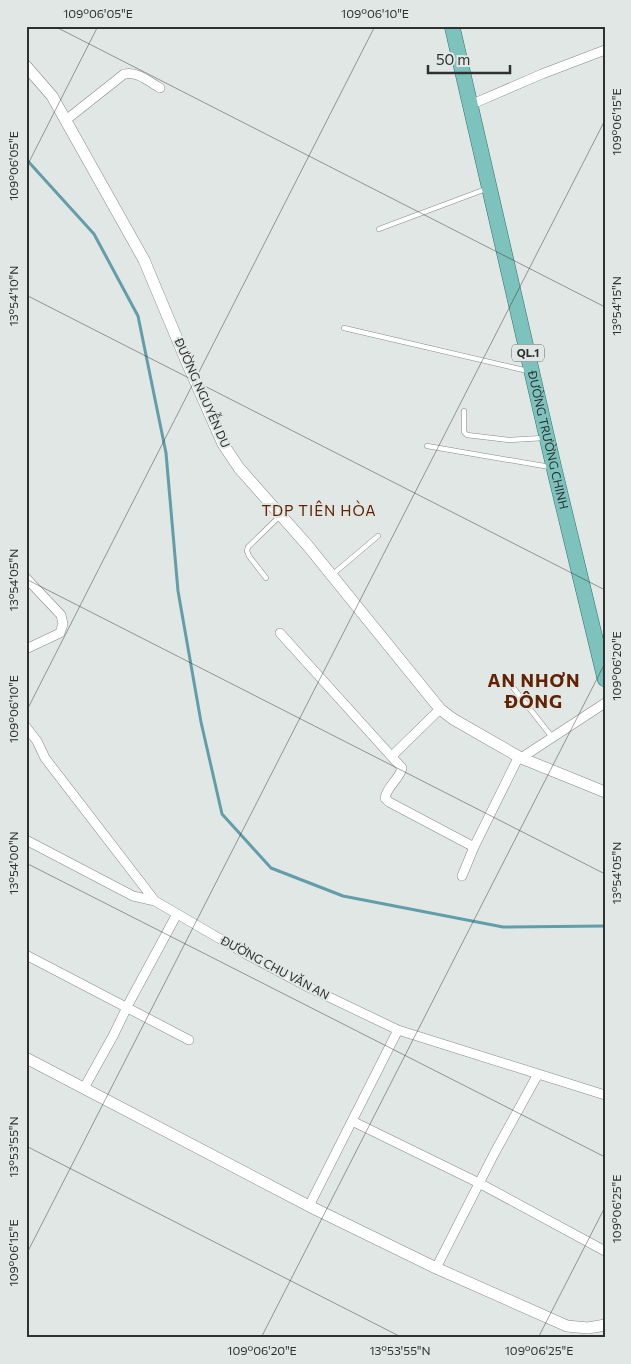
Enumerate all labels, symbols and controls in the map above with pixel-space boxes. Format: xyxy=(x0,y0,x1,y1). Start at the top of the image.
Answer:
text: 109°06'05"E xyxy=(63,6,133,20)
text: 109°06'10"E xyxy=(341,6,409,20)
scale bar xyxy=(428,42,511,74)
text: 50 m xyxy=(436,50,470,68)
text: 109°06'15"E xyxy=(609,88,623,156)
text: 109°06'05"E xyxy=(6,131,20,201)
text: 13°54'10"N xyxy=(6,266,20,326)
text: 13°54'15"N xyxy=(609,276,623,336)
street label: ĐƯỜNG NGUYỄN DU xyxy=(172,334,235,450)
road number: QL.1 xyxy=(512,344,544,362)
street label: ĐƯỜNG TRƯỜNG CHINH xyxy=(526,368,572,511)
district label: TDP TIÊN HÒA xyxy=(261,500,377,519)
text: 13°54'05"N xyxy=(6,549,20,611)
text: 109°06'20"E xyxy=(609,631,623,701)
district label: AN NHƠN ĐÔNG xyxy=(488,669,580,712)
text: 109°06'10"E xyxy=(6,675,20,743)
text: 13°54'00"N xyxy=(6,831,20,895)
text: 13°54'05"N xyxy=(609,842,623,904)
street label: ĐƯỜNG CHU VĂN AN xyxy=(218,932,332,1002)
text: 13°53'55"N xyxy=(6,1116,20,1178)
text: 109°06'25"E xyxy=(609,1175,623,1243)
text: 109°06'15"E xyxy=(6,1219,20,1287)
text: 109°06'20"E xyxy=(227,1343,297,1357)
text: 13°53'55"N xyxy=(369,1343,431,1357)
text: 109°06'25"E xyxy=(505,1343,573,1357)

